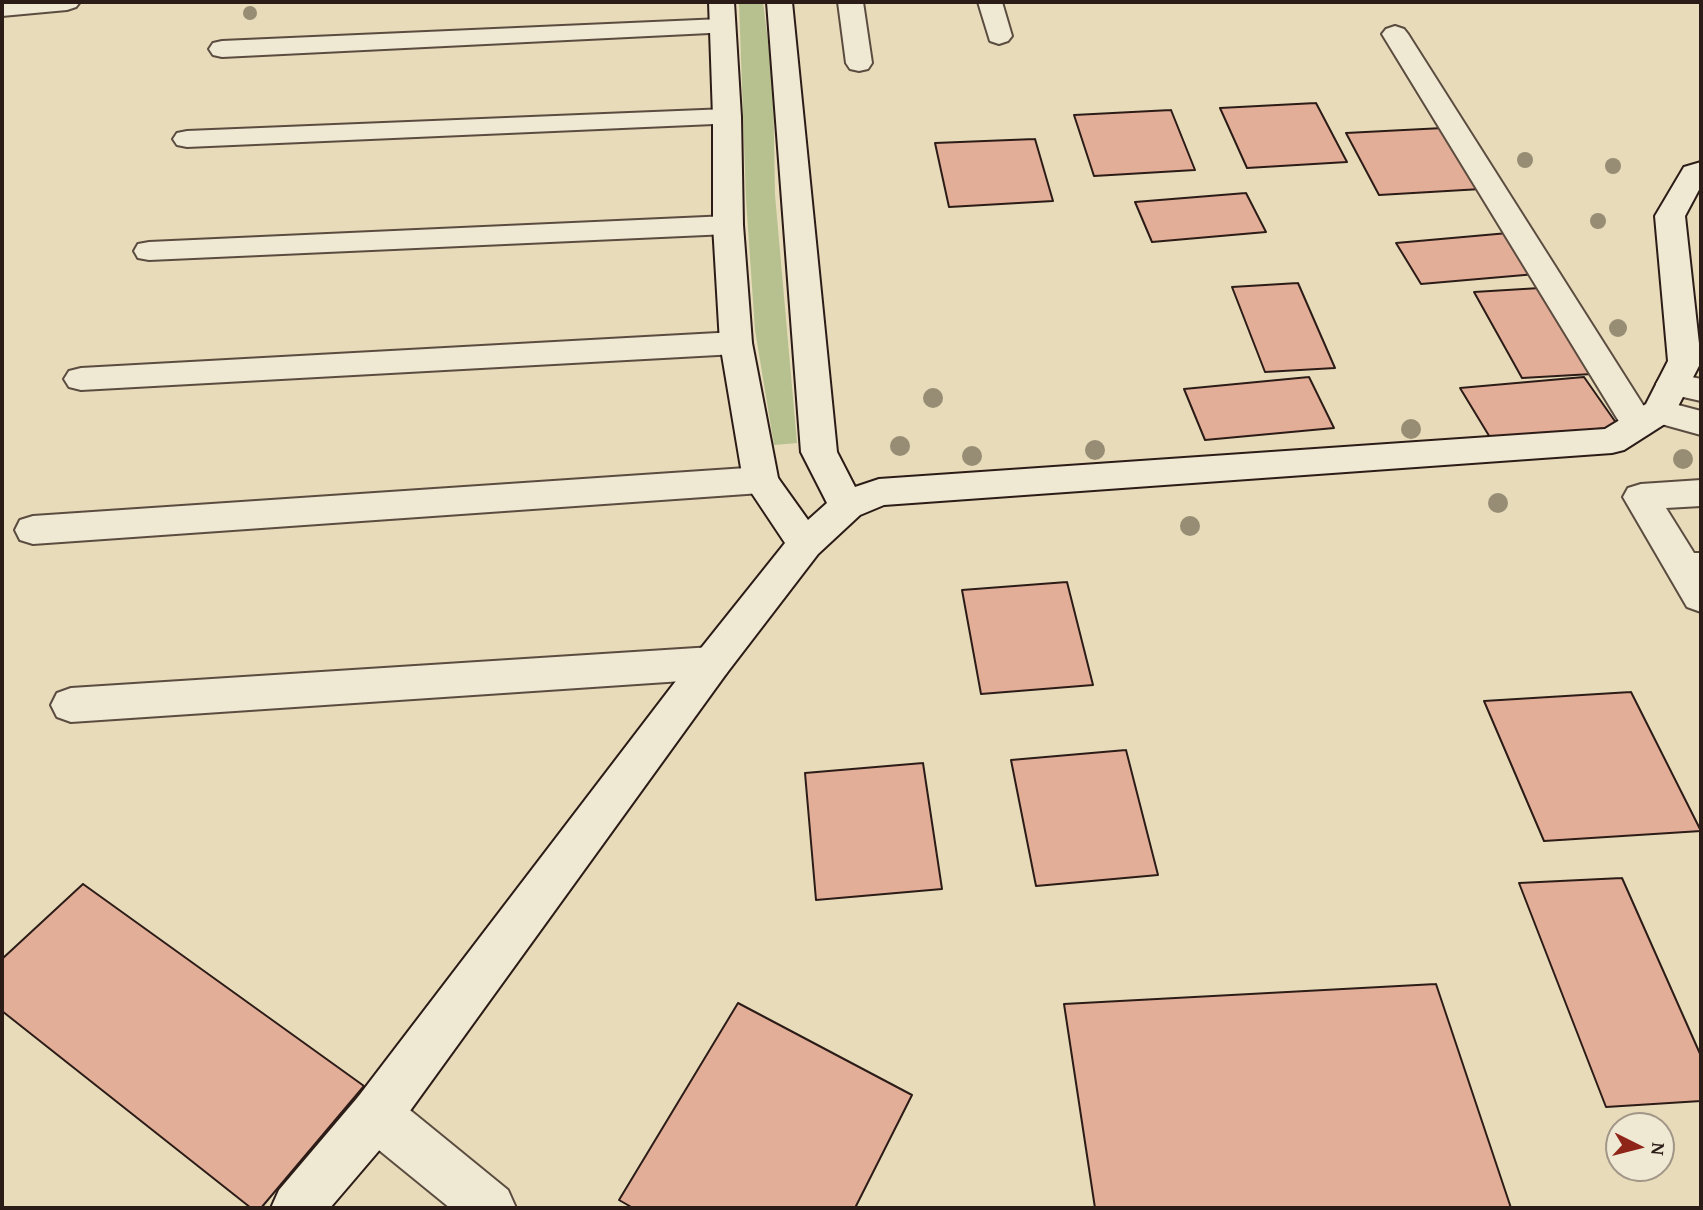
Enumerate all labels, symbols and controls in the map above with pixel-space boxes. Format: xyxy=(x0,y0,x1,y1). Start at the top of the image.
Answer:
north arrow xyxy=(1605,1112,1675,1182)
text: N xyxy=(1644,1141,1673,1157)

